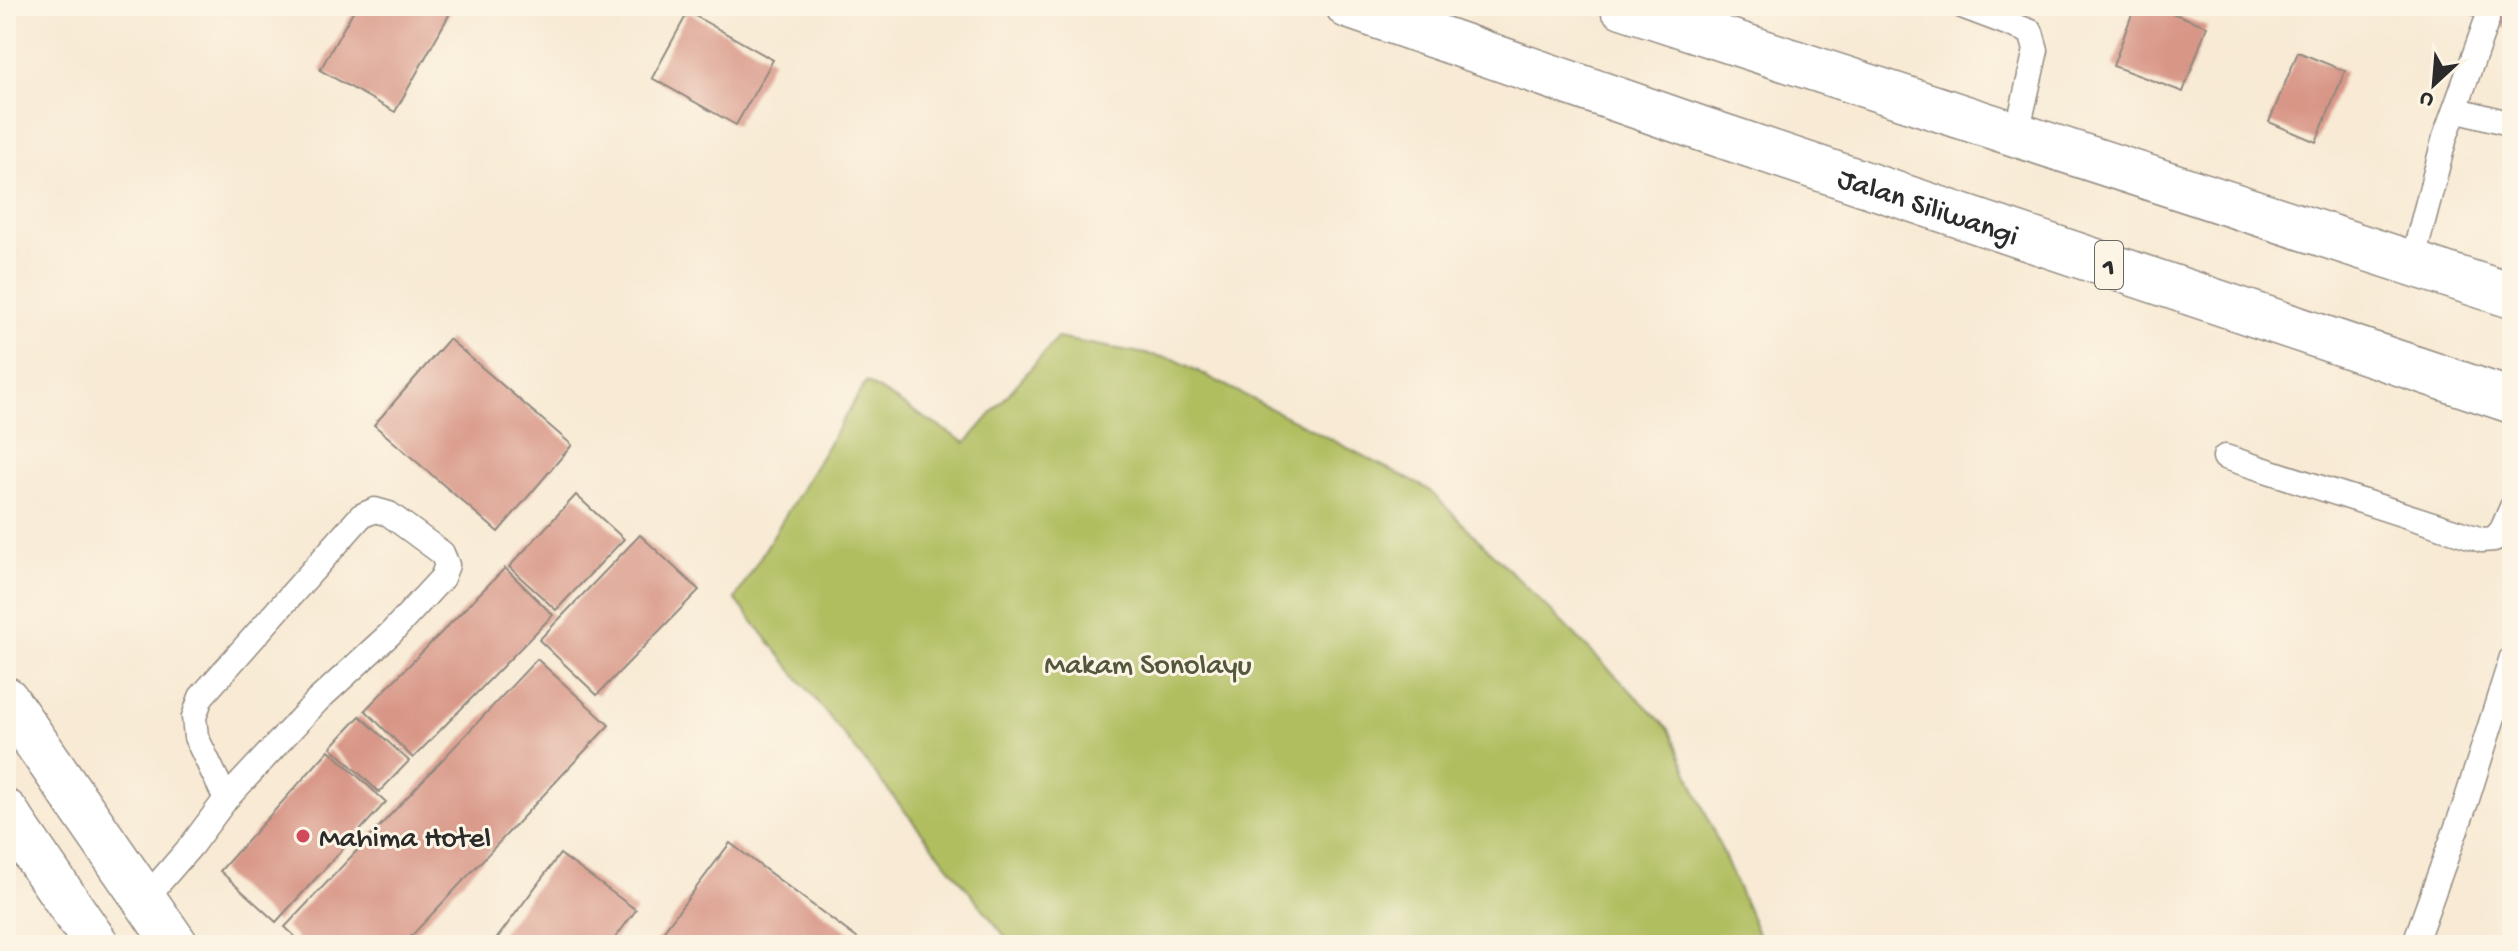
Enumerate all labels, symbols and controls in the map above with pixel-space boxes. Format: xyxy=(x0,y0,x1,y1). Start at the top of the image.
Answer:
north arrow xyxy=(2394,44,2474,124)
text: U xyxy=(2415,84,2438,113)
street label: Jalan Siliwangi xyxy=(1832,163,2022,256)
road number: 1 xyxy=(2095,241,2123,289)
park label: Makam Sonolayu xyxy=(1044,650,1252,685)
place label: Mahima Hotel xyxy=(319,823,491,858)
marker: Mahima Hotel xyxy=(294,827,312,845)

